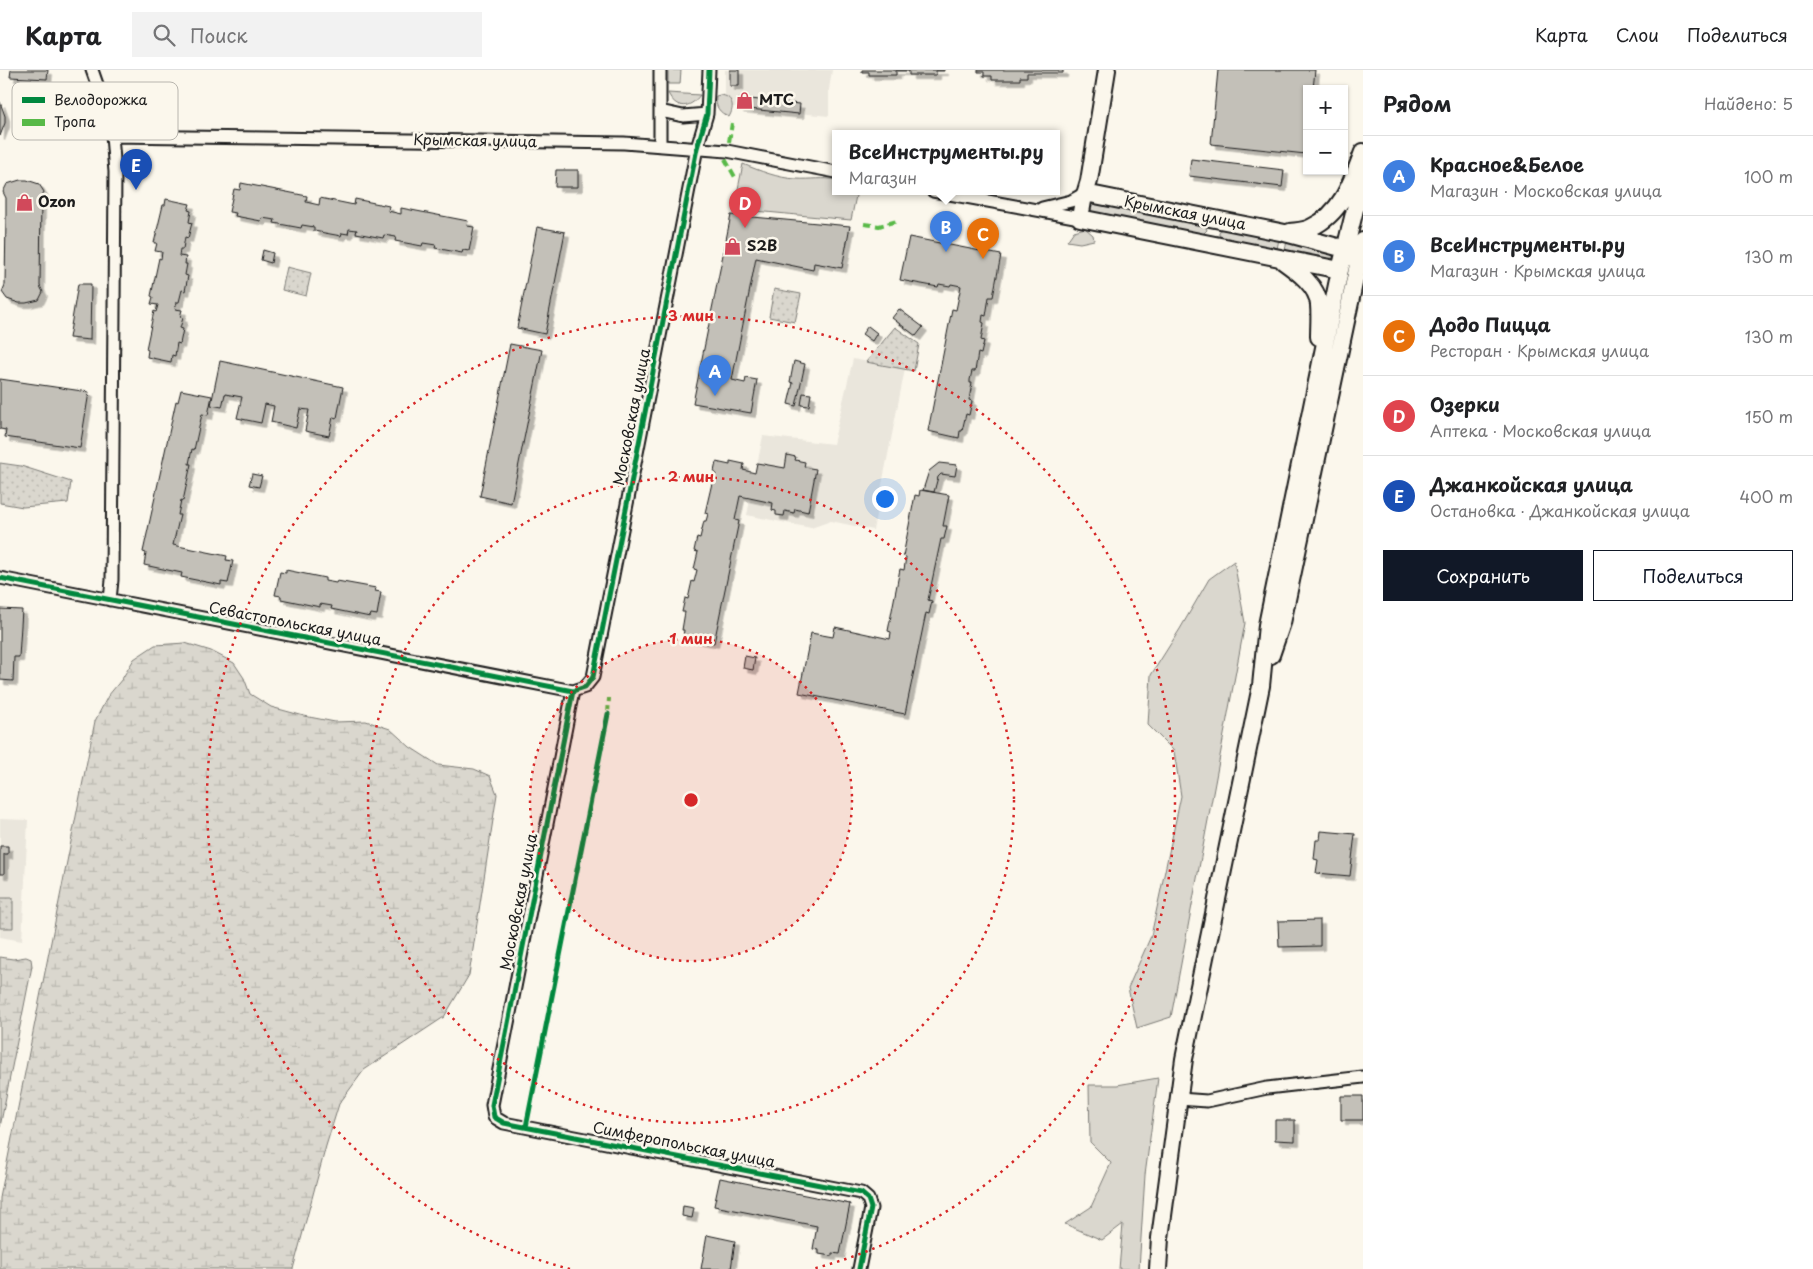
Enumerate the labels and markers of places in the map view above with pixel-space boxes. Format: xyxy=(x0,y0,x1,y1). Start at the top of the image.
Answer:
place label: МТС xyxy=(759,87,794,110)
shop icon: МТС xyxy=(735,90,755,110)
pin: E xyxy=(120,149,152,190)
pin: D xyxy=(729,187,761,228)
place label: Ozon xyxy=(38,189,76,212)
shop icon: Ozon xyxy=(14,192,34,212)
pin: B xyxy=(930,211,962,252)
pin: C xyxy=(967,218,999,259)
place label: S2B xyxy=(747,233,777,256)
shop icon: S2B xyxy=(723,236,743,256)
pin: A xyxy=(699,355,731,396)
centre of rings xyxy=(682,791,700,809)

